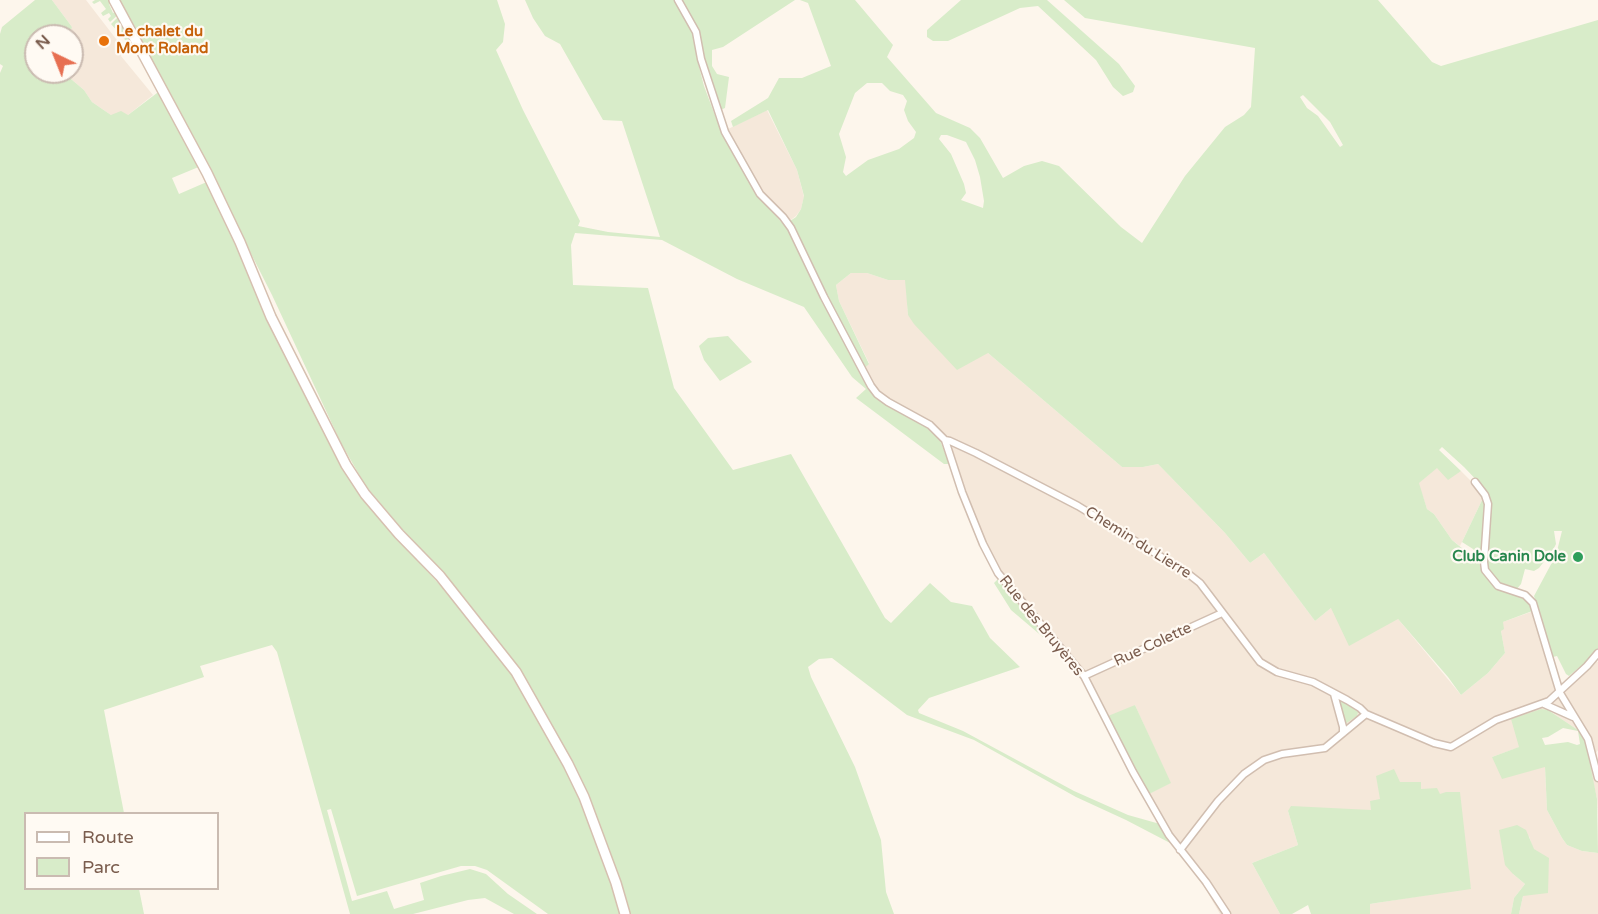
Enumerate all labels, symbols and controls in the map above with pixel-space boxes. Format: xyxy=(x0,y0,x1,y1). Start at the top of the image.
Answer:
place label: Le chalet du Mont Roland xyxy=(116,23,209,58)
north arrow xyxy=(24,24,84,84)
text: N xyxy=(32,31,55,54)
marker: Le chalet du Mont Roland xyxy=(97,34,111,48)
street label: Chemin du Lierre xyxy=(1082,503,1194,583)
place label: Club Canin Dole xyxy=(1452,548,1566,566)
marker: Club Canin Dole xyxy=(1571,550,1585,564)
street label: Rue des Bruyères xyxy=(995,572,1087,680)
street label: Rue Colette xyxy=(1111,619,1195,671)
legend xyxy=(24,812,219,890)
text: Route xyxy=(82,826,134,848)
text: Parc xyxy=(82,856,120,878)

